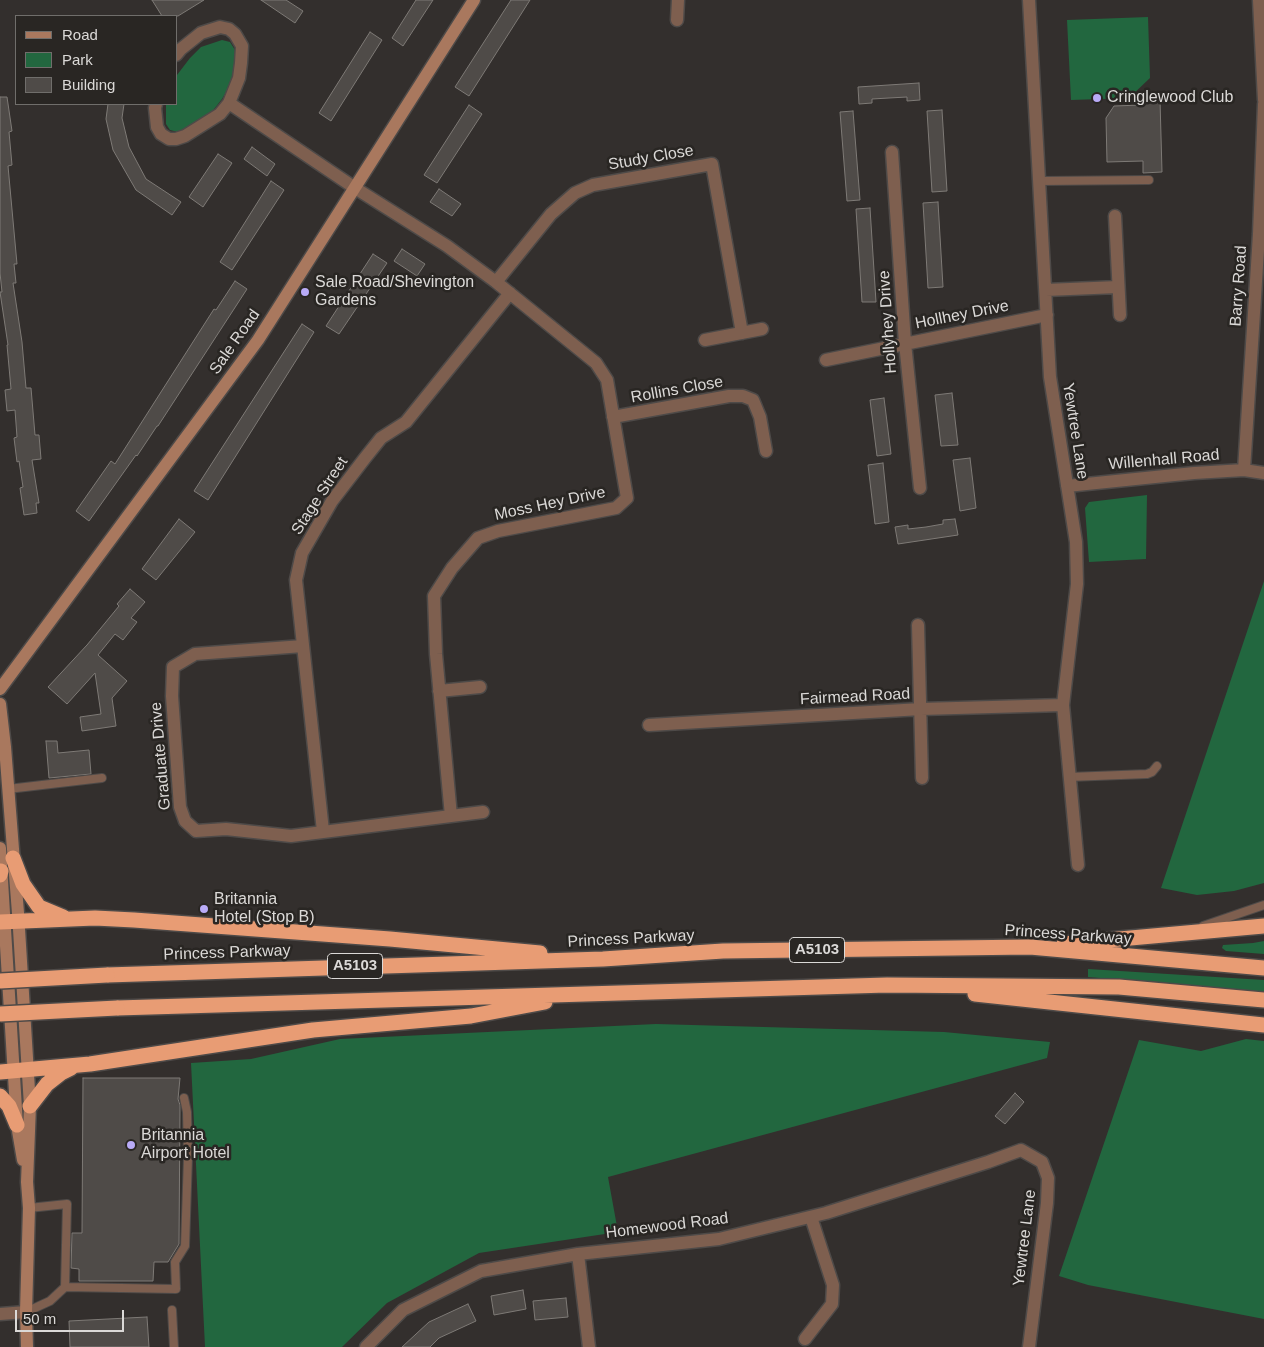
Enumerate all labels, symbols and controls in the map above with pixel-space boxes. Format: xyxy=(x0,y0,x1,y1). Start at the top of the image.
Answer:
legend xyxy=(15,15,178,105)
text: Road xyxy=(62,26,98,43)
text: Park xyxy=(62,51,93,68)
text: Building xyxy=(62,76,115,93)
place label: Cringlewood Club xyxy=(1107,88,1233,108)
marker: Cringlewood Club xyxy=(1091,92,1103,104)
street label: Study Close xyxy=(607,141,695,175)
street label: Barry Road xyxy=(1227,245,1251,327)
street label: Hollyhey Drive xyxy=(875,270,901,374)
place label: Sale Road/Shevington Gardens xyxy=(315,273,474,311)
marker: Sale Road/Shevington Gardens xyxy=(299,286,311,298)
street label: Hollhey Drive xyxy=(913,296,1011,334)
street label: Sale Road xyxy=(206,306,264,378)
street label: Rollins Close xyxy=(629,372,725,408)
street label: Yewtree Lane xyxy=(1058,381,1092,481)
street label: Willenhall Road xyxy=(1108,446,1220,474)
street label: Stage Street xyxy=(288,453,352,539)
street label: Moss Hey Drive xyxy=(493,483,607,525)
street label: Fairmead Road xyxy=(799,685,911,709)
street label: Graduate Drive xyxy=(147,701,175,811)
place label: Britannia Hotel (Stop B) xyxy=(214,890,314,928)
marker: Britannia Hotel (Stop B) xyxy=(198,903,210,915)
street label: Princess Parkway xyxy=(1004,921,1132,949)
street label: Princess Parkway xyxy=(567,926,695,952)
road number: A5103 xyxy=(790,938,844,962)
street label: Princess Parkway xyxy=(163,941,291,965)
road number: A5103 xyxy=(328,954,382,978)
place label: Britannia Airport Hotel xyxy=(141,1126,230,1164)
marker: Britannia Airport Hotel xyxy=(125,1139,137,1151)
street label: Yewtree Lane xyxy=(1010,1189,1040,1287)
street label: Homewood Road xyxy=(604,1209,730,1243)
scale bar xyxy=(18,1300,126,1332)
text: 50 m xyxy=(23,1310,56,1327)

